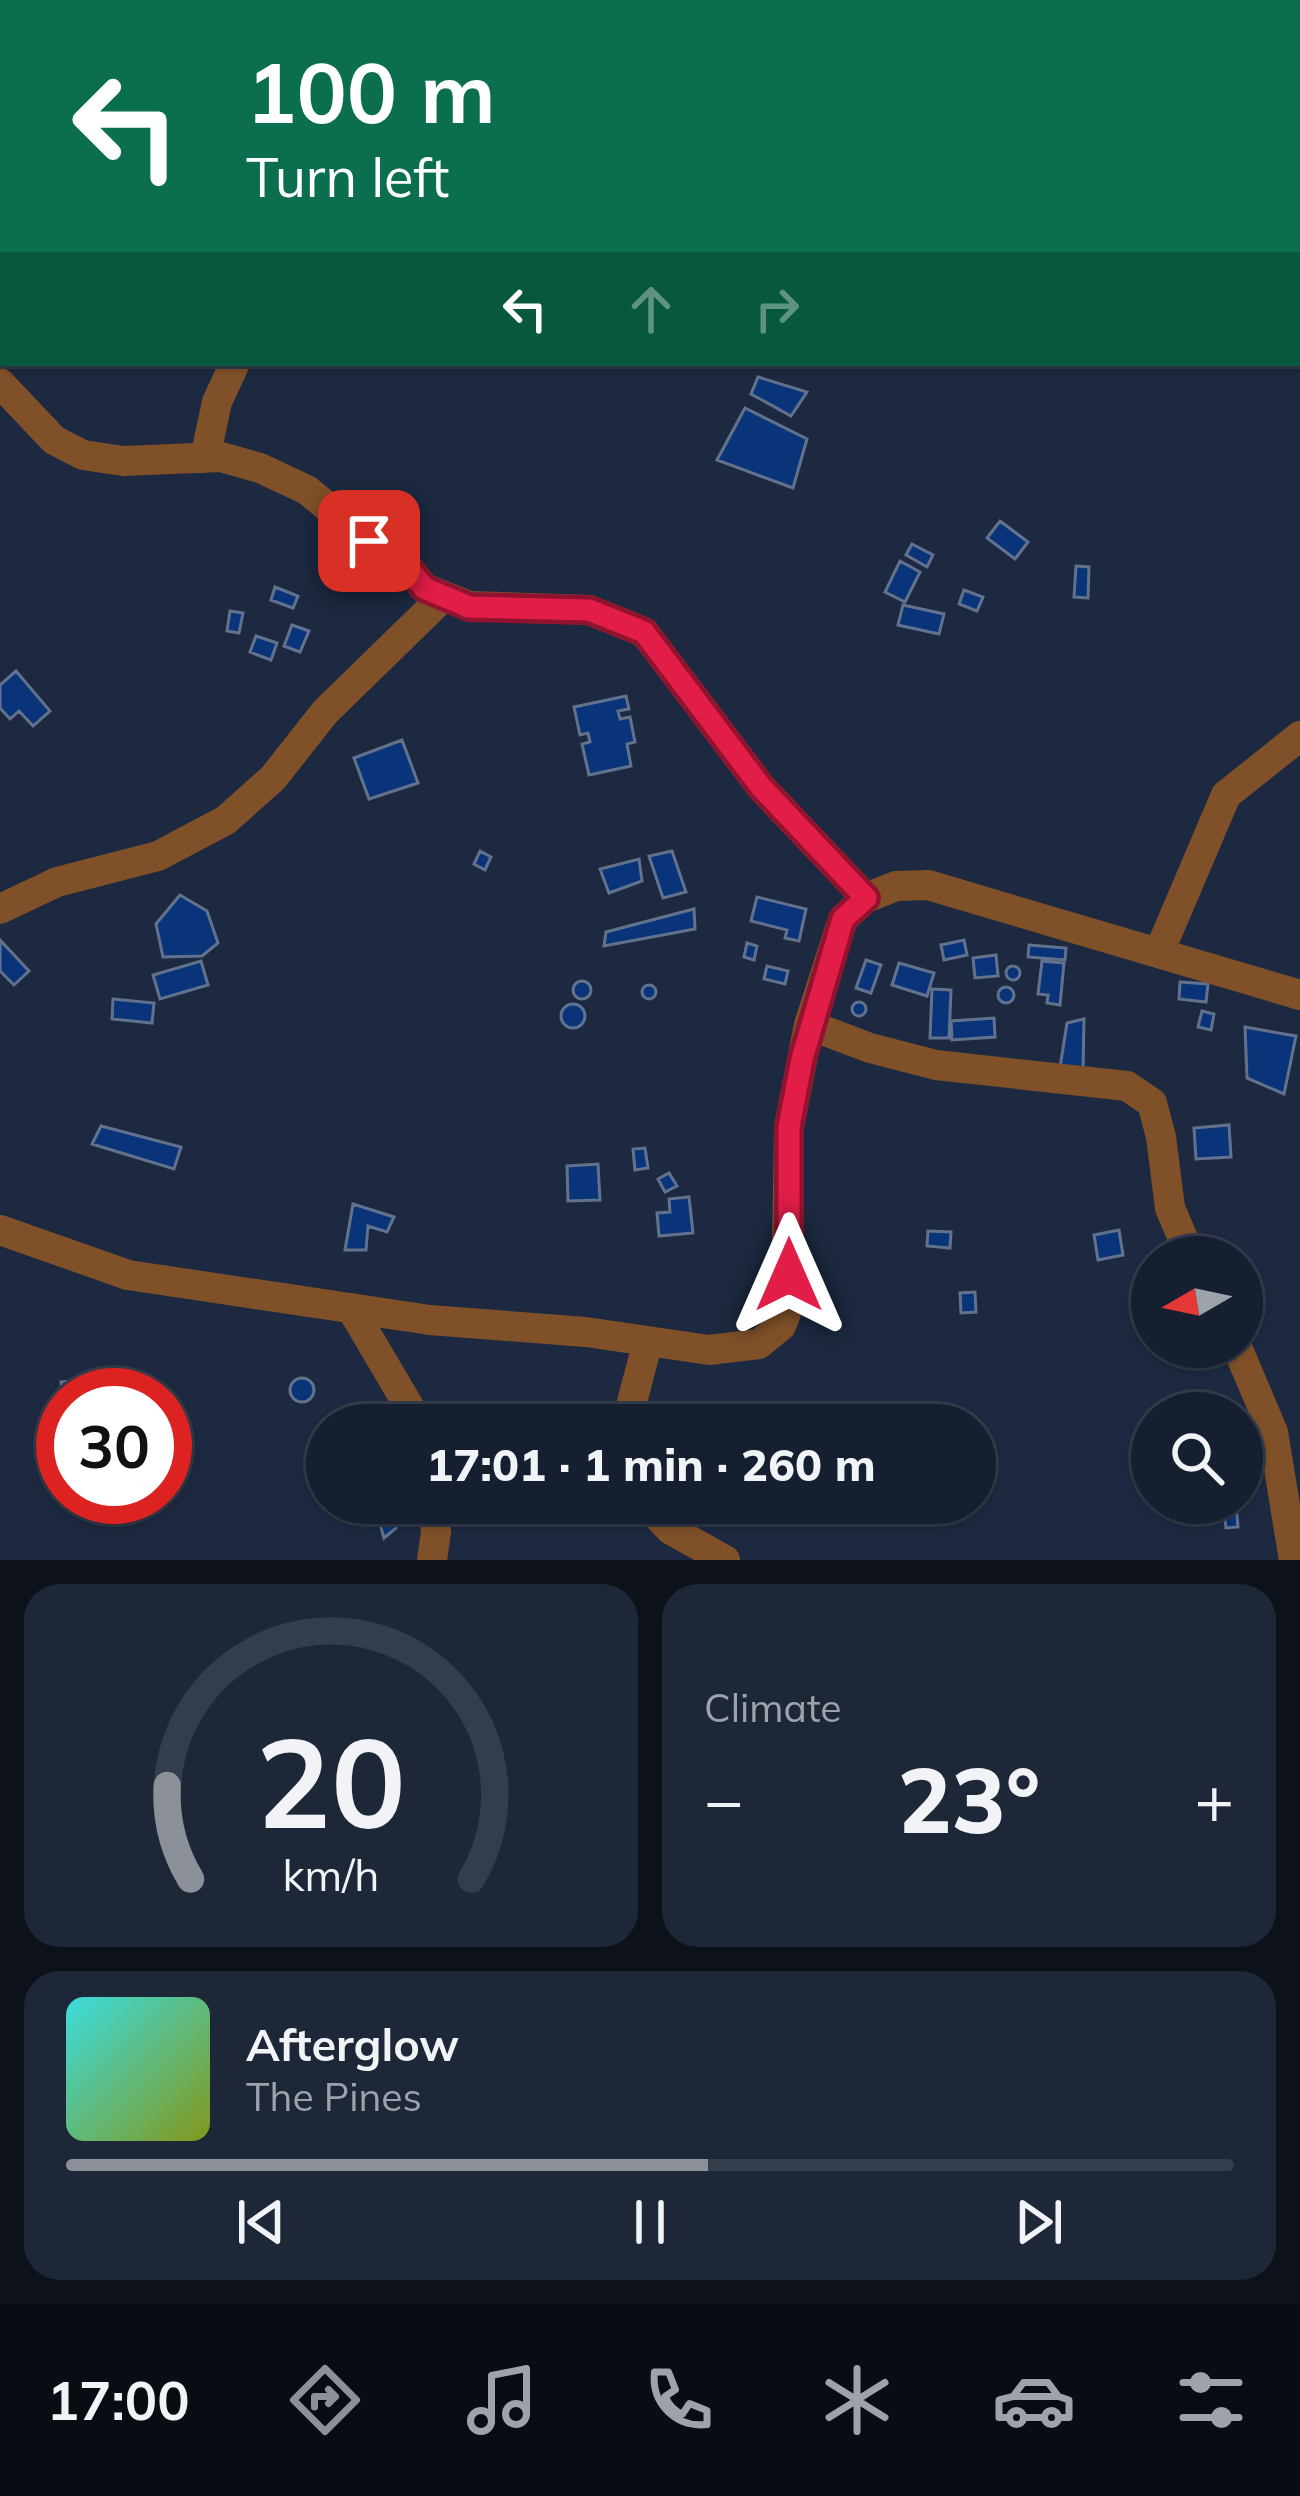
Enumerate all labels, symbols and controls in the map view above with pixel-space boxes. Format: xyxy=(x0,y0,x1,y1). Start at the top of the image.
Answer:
text: 100 m xyxy=(246,39,496,144)
icon: left xyxy=(48,48,204,204)
text: Turn left xyxy=(246,143,449,211)
icon: left xyxy=(492,276,558,342)
icon: ahead xyxy=(618,276,684,342)
icon: right xyxy=(744,276,810,342)
pin xyxy=(318,490,420,592)
icon: arrive xyxy=(336,508,402,574)
position arrow xyxy=(726,1212,852,1338)
north arrow xyxy=(1131,1236,1263,1368)
map controls xyxy=(1131,1236,1263,1524)
speed limit sign: 30 xyxy=(36,1368,192,1524)
button: search xyxy=(1131,1392,1263,1524)
text: 17:01 · 1 min · 260 m xyxy=(426,1436,876,1492)
text: Climate xyxy=(704,1683,842,1732)
text: 20 xyxy=(256,1703,406,1859)
text: 23° xyxy=(898,1743,1040,1856)
text: − xyxy=(704,1758,744,1841)
text: + xyxy=(1194,1758,1234,1841)
text: km/h xyxy=(282,1847,380,1901)
text: Afterglow xyxy=(246,2016,459,2072)
text: The Pines xyxy=(246,2072,422,2121)
icon: previous xyxy=(228,2189,294,2255)
icon: pause xyxy=(617,2189,683,2255)
icon: next xyxy=(1006,2189,1072,2255)
icon: directions xyxy=(283,2358,367,2442)
icon: music xyxy=(460,2358,544,2442)
icon: phone xyxy=(637,2358,721,2442)
icon: climate xyxy=(815,2358,899,2442)
icon: car xyxy=(992,2358,1076,2442)
icon: filters xyxy=(1169,2358,1253,2442)
text: 17:00 xyxy=(47,2366,190,2434)

